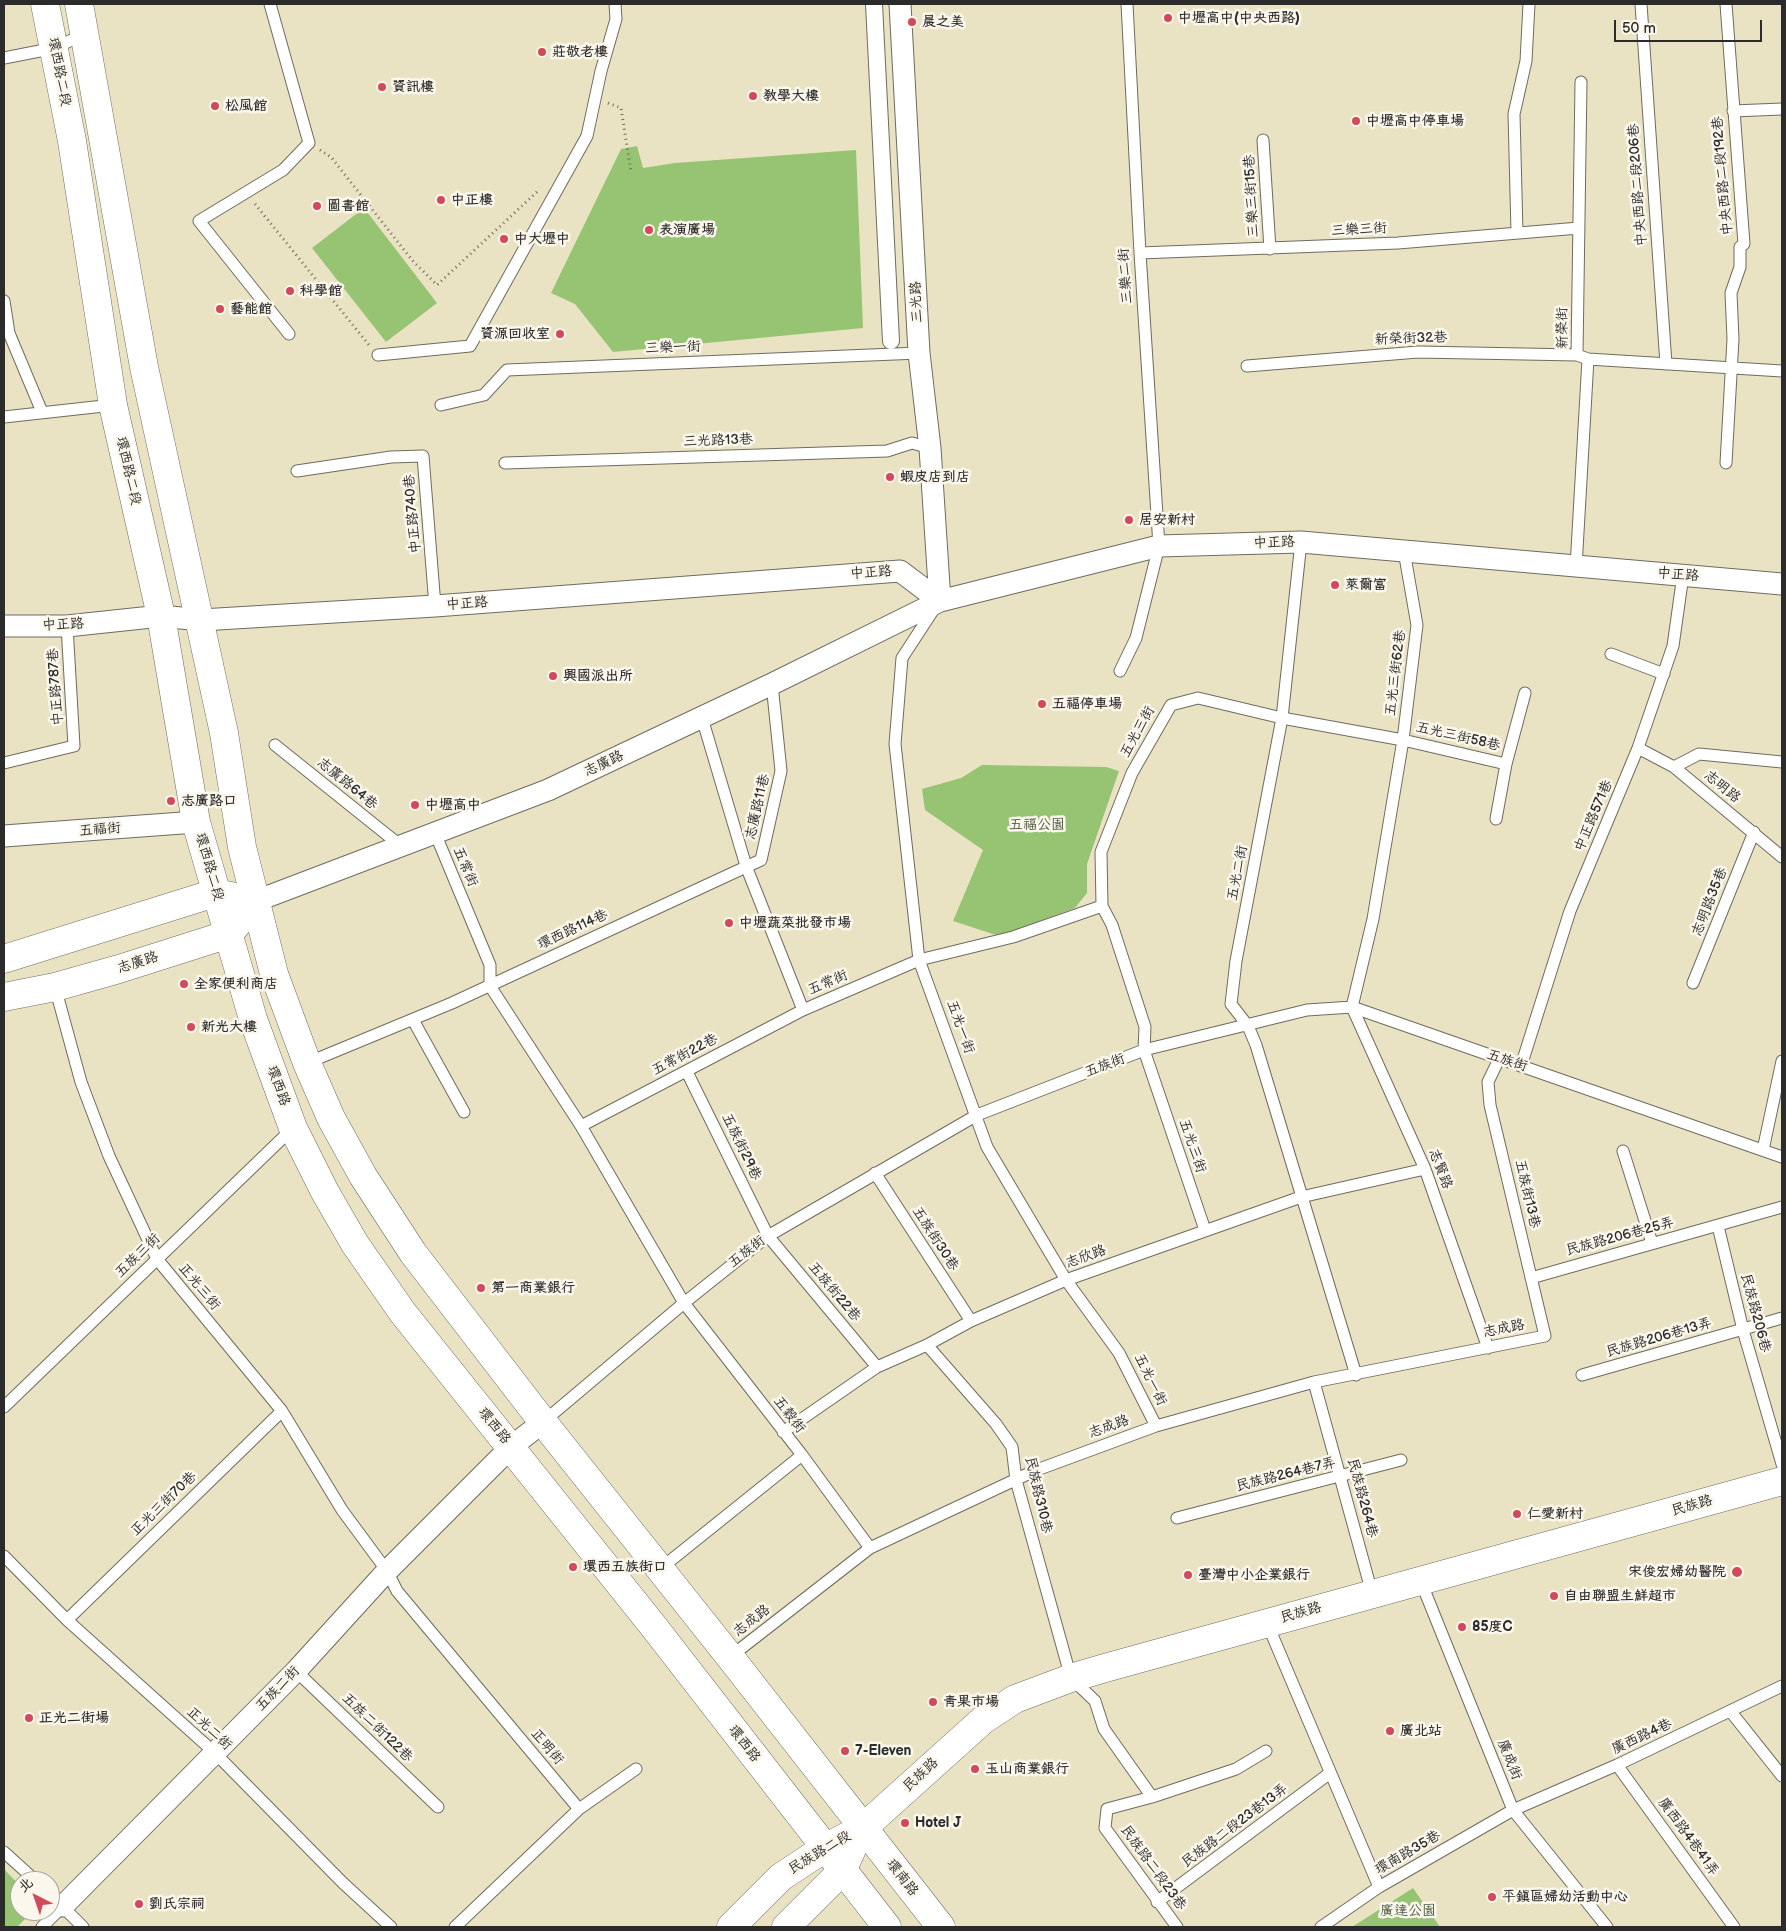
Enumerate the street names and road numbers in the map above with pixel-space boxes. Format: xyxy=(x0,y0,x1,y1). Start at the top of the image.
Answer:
street label: 環西路二段 xyxy=(44,36,74,108)
street label: 中央西路二段192巷 xyxy=(1709,116,1737,236)
street label: 中央西路二段206巷 xyxy=(1625,123,1651,247)
street label: 三樂三街15巷 xyxy=(1241,154,1263,238)
street label: 三樂三街 xyxy=(1331,220,1387,240)
street label: 三樂二街 xyxy=(1116,247,1136,305)
street label: 三光路 xyxy=(908,281,926,323)
street label: 新榮街 xyxy=(1554,307,1572,349)
street label: 新榮街32巷 xyxy=(1374,329,1448,349)
street label: 三樂一街 xyxy=(645,339,701,357)
street label: 三光路13巷 xyxy=(683,431,753,451)
street label: 環西路二段 xyxy=(112,435,144,507)
street label: 中正路740巷 xyxy=(401,474,425,554)
street label: 中正路 xyxy=(1253,534,1295,552)
street label: 中正路 xyxy=(849,563,893,583)
street label: 中正路 xyxy=(1656,565,1700,585)
street label: 中正路 xyxy=(445,594,489,614)
street label: 中正路 xyxy=(42,616,84,634)
street label: 五光三街62巷 xyxy=(1382,629,1410,717)
street label: 中正路787巷 xyxy=(45,648,67,726)
street label: 五光三街 xyxy=(1117,703,1159,761)
street label: 五光三街58巷 xyxy=(1414,719,1502,755)
street label: 志廣路 xyxy=(581,748,627,780)
street label: 志廣路64巷 xyxy=(313,754,381,814)
street label: 志明路 xyxy=(1700,767,1744,807)
street label: 志廣路11巷 xyxy=(742,773,774,841)
street label: 中正路571巷 xyxy=(1571,778,1617,854)
street label: 五福街 xyxy=(78,820,122,840)
street label: 環西路二段 xyxy=(191,831,227,903)
street label: 五常街 xyxy=(449,844,481,890)
street label: 五光二街 xyxy=(1224,844,1252,902)
street label: 志明路35巷 xyxy=(1689,865,1731,939)
street label: 環西路114巷 xyxy=(535,906,611,954)
street label: 志廣路 xyxy=(115,949,161,977)
street label: 五常街 xyxy=(805,967,851,999)
street label: 五光一街 xyxy=(943,998,977,1056)
street label: 五常街22巷 xyxy=(649,1031,721,1079)
street label: 五族街 xyxy=(1484,1047,1530,1075)
street label: 五族街 xyxy=(1082,1051,1128,1081)
street label: 環西路 xyxy=(263,1063,293,1109)
street label: 五族街29巷 xyxy=(718,1111,764,1183)
street label: 五光三街 xyxy=(1175,1117,1209,1175)
street label: 志賢路 xyxy=(1425,1146,1455,1192)
street label: 五族街13巷 xyxy=(1511,1158,1543,1230)
street label: 五族街30巷 xyxy=(908,1204,962,1274)
street label: 民族路206巷25弄 xyxy=(1564,1214,1676,1260)
street label: 五族三街 xyxy=(112,1231,164,1281)
street label: 五族街 xyxy=(725,1232,769,1272)
street label: 志欣路 xyxy=(1063,1242,1109,1272)
street label: 五族街22巷 xyxy=(804,1259,864,1325)
street label: 正光三街 xyxy=(175,1260,223,1314)
street label: 民族路206巷 xyxy=(1736,1272,1774,1354)
street label: 民族路206巷13弄 xyxy=(1604,1315,1714,1361)
street label: 志成路 xyxy=(1482,1317,1526,1341)
street label: 五光一街 xyxy=(1130,1351,1170,1409)
street label: 五穀街 xyxy=(769,1393,809,1437)
street label: 環西路 xyxy=(474,1404,514,1448)
street label: 志成路 xyxy=(1086,1412,1132,1442)
street label: 民族路264巷7弄 xyxy=(1234,1454,1338,1496)
street label: 民族路310巷 xyxy=(1021,1455,1055,1535)
street label: 民族路264巷 xyxy=(1343,1457,1381,1539)
street label: 正光三街70巷 xyxy=(128,1468,200,1540)
street label: 民族路 xyxy=(1669,1492,1715,1520)
street label: 民族路 xyxy=(1278,1599,1324,1627)
street label: 志成路 xyxy=(730,1601,774,1641)
street label: 五族二街 xyxy=(253,1663,303,1715)
street label: 五族二街122巷 xyxy=(338,1690,416,1766)
street label: 正光二街 xyxy=(183,1704,235,1754)
street label: 廣西路4巷 xyxy=(1609,1716,1675,1758)
street label: 環西路 xyxy=(724,1722,764,1766)
street label: 正明街 xyxy=(527,1726,567,1768)
street label: 廣成街 xyxy=(1493,1737,1525,1783)
street label: 民族路 xyxy=(900,1755,942,1795)
street label: 民族路二段23巷13弄 xyxy=(1179,1781,1291,1871)
street label: 廣西路4巷41弄 xyxy=(1654,1795,1722,1879)
street label: 民族路二段23巷 xyxy=(1117,1822,1189,1914)
street label: 民族路二段 xyxy=(786,1828,854,1878)
street label: 環南路35巷 xyxy=(1372,1828,1444,1878)
street label: 環南路 xyxy=(882,1856,922,1900)

